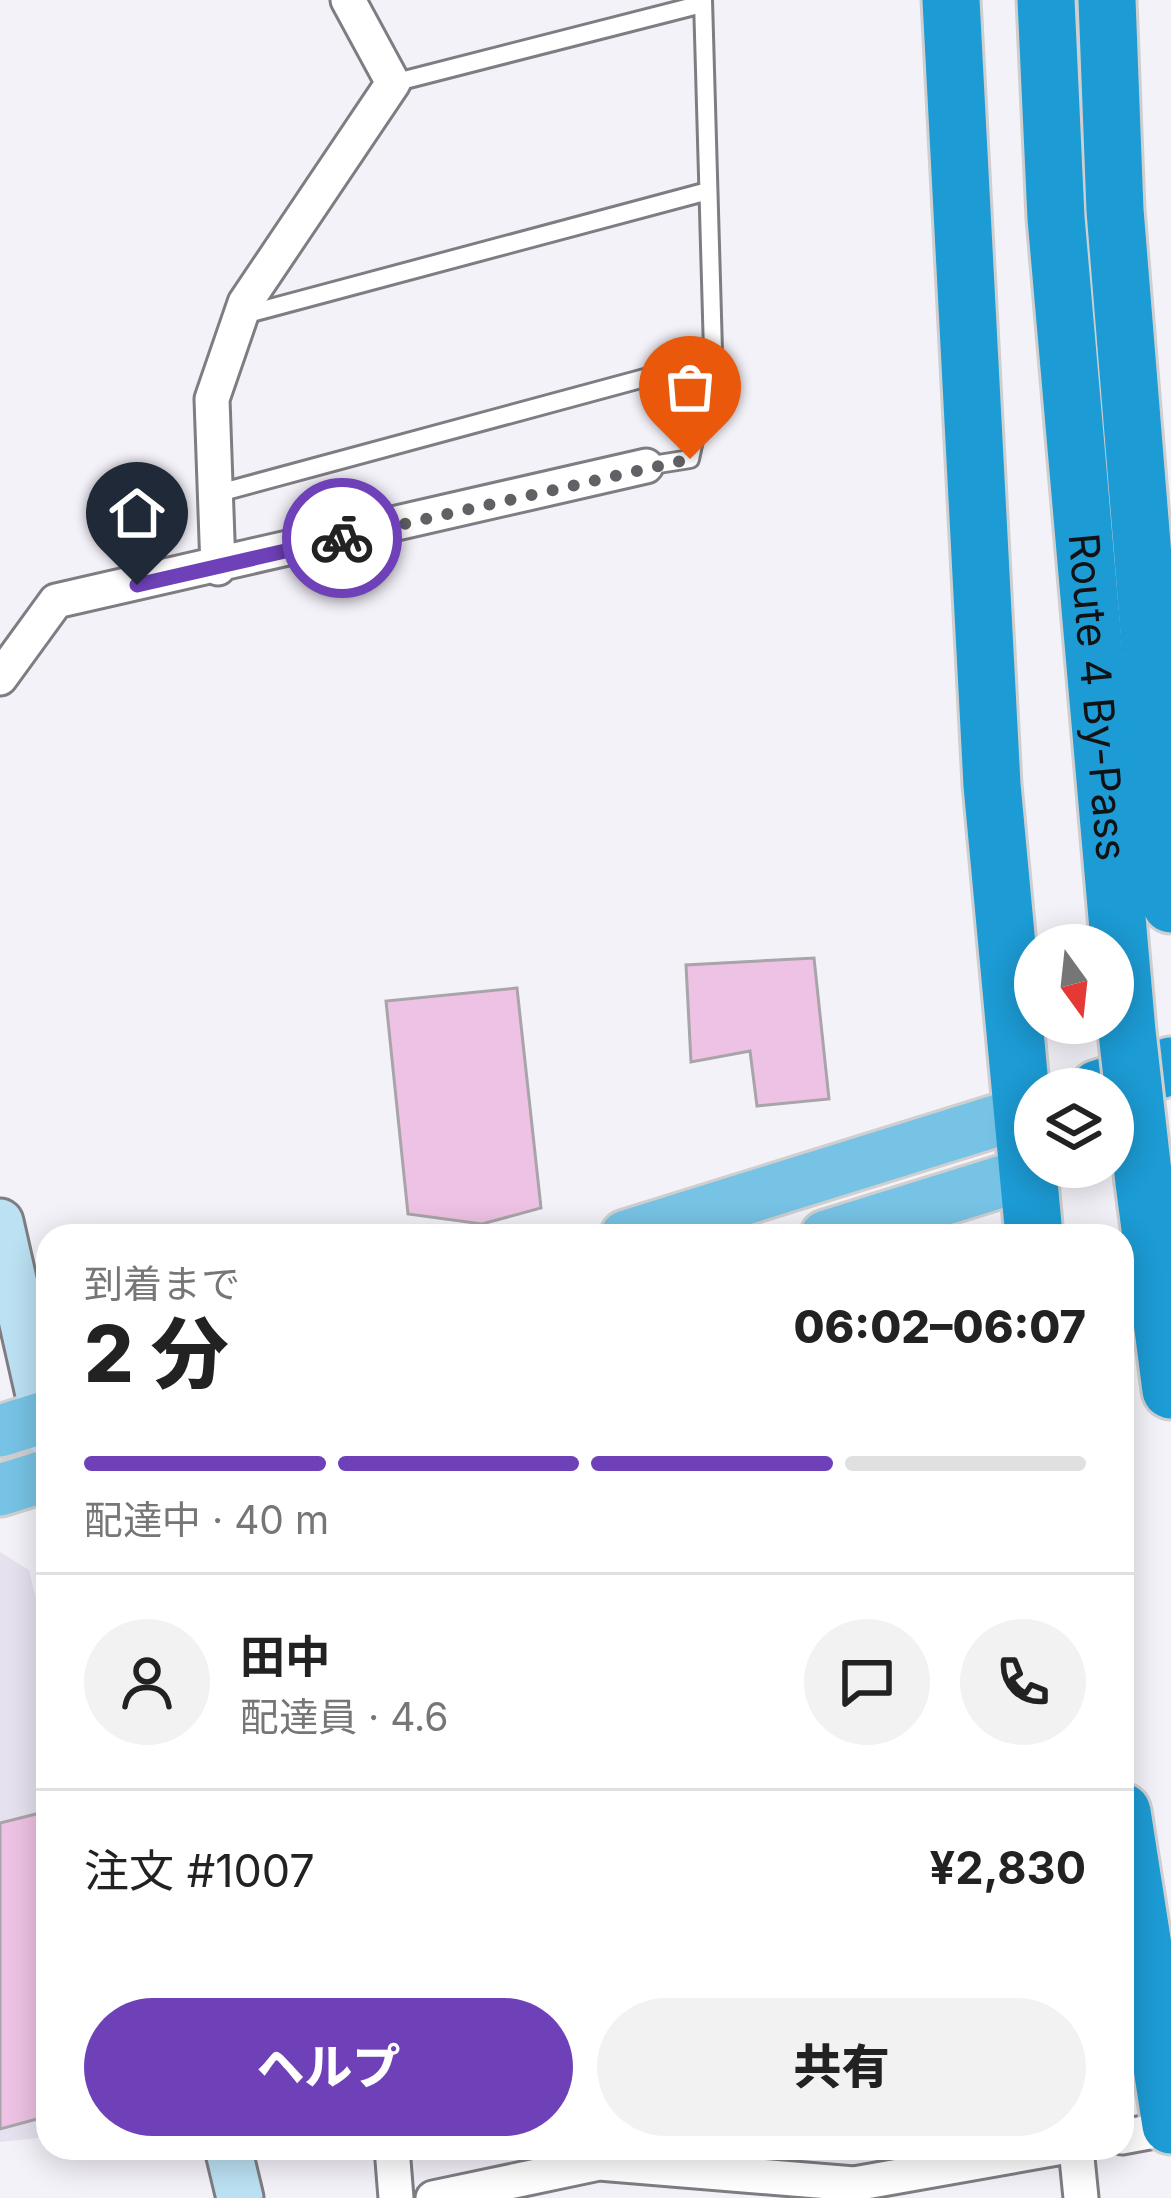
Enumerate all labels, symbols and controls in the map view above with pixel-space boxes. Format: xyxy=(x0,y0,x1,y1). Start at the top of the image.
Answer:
pin xyxy=(639,336,741,459)
icon: bag xyxy=(657,354,723,420)
pin xyxy=(86,462,188,585)
courier xyxy=(282,478,402,598)
icon: home xyxy=(104,480,170,546)
icon: bike xyxy=(309,505,375,571)
street label: Route 4 By-Pass xyxy=(1059,531,1138,863)
north arrow xyxy=(1014,924,1134,1044)
map controls xyxy=(1014,924,1134,1188)
button: layers xyxy=(1014,1068,1134,1188)
text: 到着まで xyxy=(84,1260,240,1307)
text: 06:02–06:07 xyxy=(793,1299,1086,1354)
text: 2 分 xyxy=(84,1306,229,1401)
text: 配達中 · 40 m xyxy=(84,1496,329,1543)
button: person xyxy=(84,1619,210,1745)
button: chat xyxy=(804,1619,930,1745)
button: phone xyxy=(960,1619,1086,1745)
text: 田中 xyxy=(240,1629,330,1684)
text: 配達員 · 4.6 xyxy=(240,1693,448,1740)
text: ¥2,830 xyxy=(930,1840,1086,1895)
text: 注文 #1007 xyxy=(84,1843,315,1898)
button: ヘルプ xyxy=(84,1998,573,2136)
button: 共有 xyxy=(597,1998,1086,2136)

